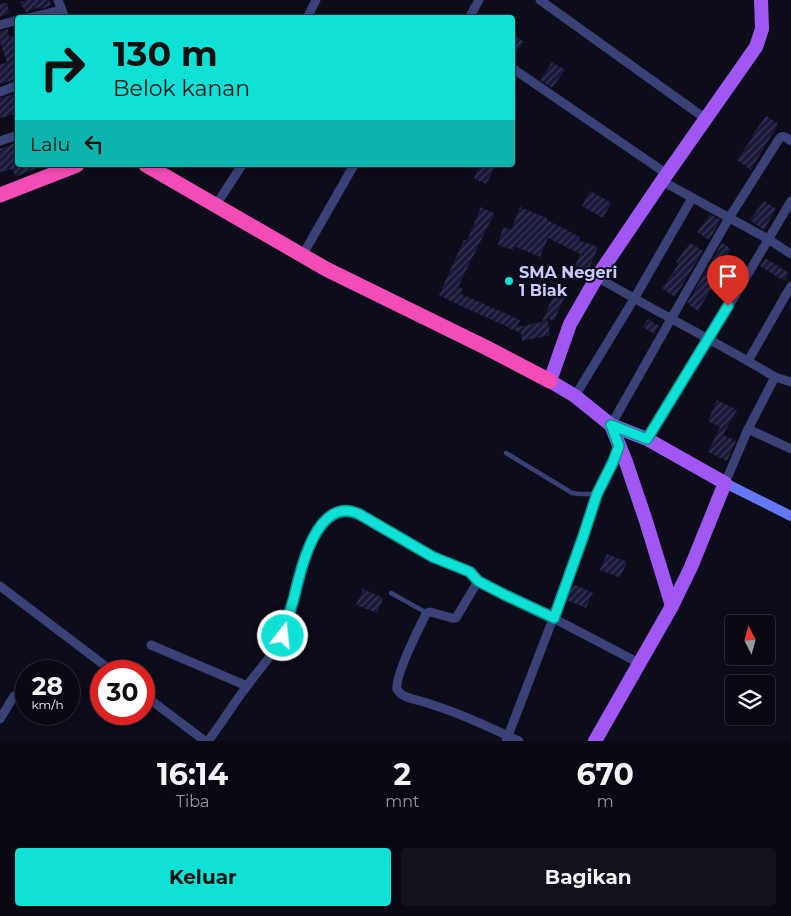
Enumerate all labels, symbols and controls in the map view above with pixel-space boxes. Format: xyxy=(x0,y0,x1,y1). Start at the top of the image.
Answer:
text: 130 m xyxy=(113,32,218,75)
icon: right xyxy=(30,35,95,100)
text: Belok kanan xyxy=(113,75,250,102)
icon: left xyxy=(80,130,108,158)
text: Lalu xyxy=(30,133,70,156)
pin xyxy=(707,255,749,306)
icon: arrive xyxy=(714,262,742,290)
place label: SMA Negeri 1 Biak xyxy=(519,263,617,300)
marker: SMA Negeri 1 Biak xyxy=(503,275,515,287)
position arrow xyxy=(256,609,308,661)
north arrow xyxy=(725,615,775,665)
map controls xyxy=(725,615,775,725)
speed limit sign: 30 xyxy=(90,660,155,725)
text: 28 xyxy=(32,671,63,701)
button: layers xyxy=(725,675,775,725)
text: km/h xyxy=(31,697,64,712)
text: 16:14 xyxy=(157,756,228,793)
text: 2 xyxy=(394,756,411,793)
text: 670 xyxy=(577,756,634,793)
text: Tiba xyxy=(176,792,209,811)
text: mnt xyxy=(385,792,420,811)
text: m xyxy=(597,792,614,811)
button: Keluar xyxy=(15,848,391,906)
button: Bagikan xyxy=(401,848,776,906)

